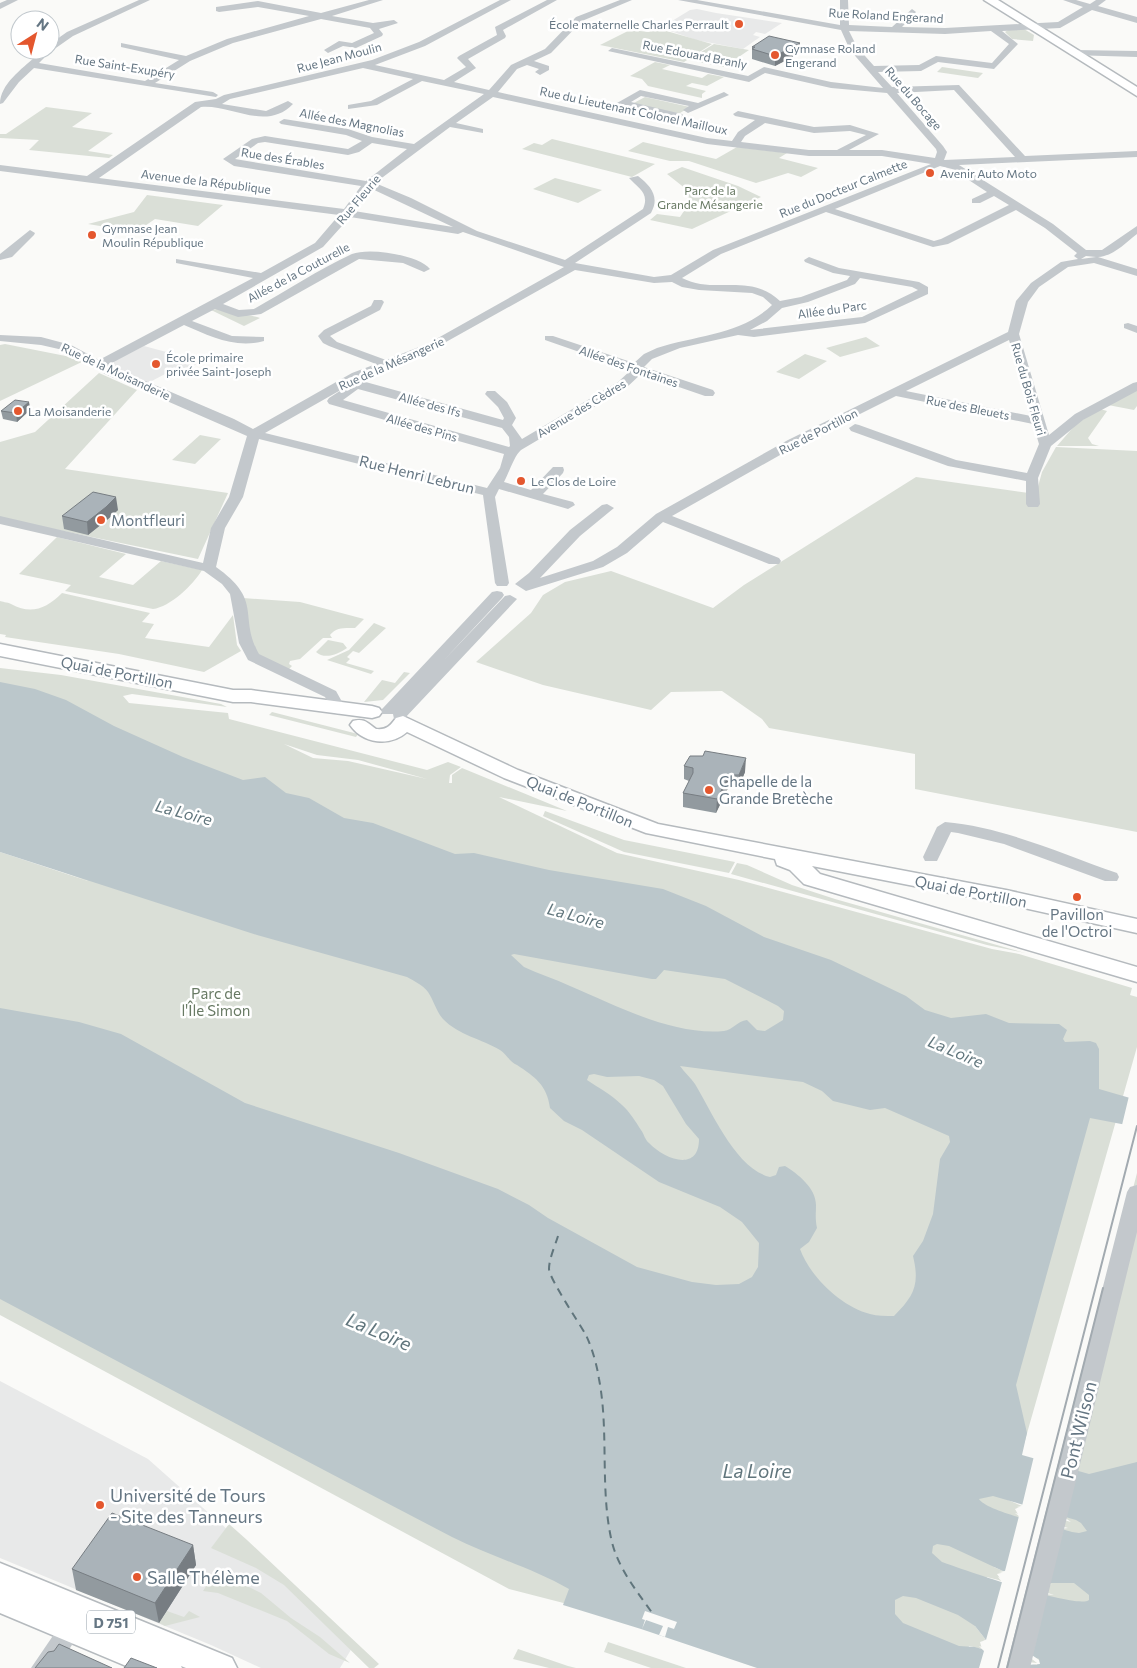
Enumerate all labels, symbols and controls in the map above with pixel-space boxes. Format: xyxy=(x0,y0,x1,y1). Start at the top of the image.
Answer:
street label: Rue Roland Engerand xyxy=(828,5,944,25)
north arrow xyxy=(10,10,60,60)
text: N xyxy=(34,14,52,34)
place label: École maternelle Charles Perrault xyxy=(549,17,729,31)
marker: École maternelle Charles Perrault xyxy=(733,18,745,30)
street label: Rue Edouard Branly xyxy=(642,37,748,71)
street label: Rue Jean Moulin xyxy=(295,39,383,76)
place label: Gymnase Roland Engerand xyxy=(785,41,875,69)
marker: Gymnase Roland Engerand xyxy=(769,49,781,61)
street label: Rue Saint-Exupéry xyxy=(74,51,176,81)
street label: Rue du Bocage xyxy=(883,64,945,132)
street label: Rue du Lieutenant Colonel Mailloux xyxy=(539,83,730,137)
street label: Allée des Magnolias xyxy=(298,105,406,139)
street label: Rue des Érables xyxy=(240,144,326,172)
street label: Rue du Docteur Calmette xyxy=(777,156,909,220)
street label: Avenue de la République xyxy=(140,166,272,196)
place label: Avenir Auto Moto xyxy=(940,166,1037,180)
marker: Avenir Auto Moto xyxy=(924,167,936,179)
street label: Rue Fleurie xyxy=(333,171,383,227)
park label: Parc de la Grande Mésangerie xyxy=(657,183,763,211)
place label: Gymnase Jean Moulin République xyxy=(102,221,204,249)
marker: Gymnase Jean Moulin République xyxy=(86,229,98,241)
street label: Allée de la Couturelle xyxy=(245,239,351,305)
street label: Allée du Parc xyxy=(797,297,867,321)
street label: Rue de la Mésangerie xyxy=(336,333,446,393)
street label: Rue de la Moisanderie xyxy=(59,340,173,402)
street label: Rue du Bois Fleuri xyxy=(1009,341,1049,437)
street label: Allée des Fontaines xyxy=(578,342,680,390)
place label: École primaire privée Saint-Joseph xyxy=(166,350,271,379)
marker: École primaire privée Saint-Joseph xyxy=(150,358,162,370)
street label: Avenue des Cèdres xyxy=(534,376,628,440)
street label: Allée des Ifs xyxy=(397,389,463,419)
street label: Rue des Bleuets xyxy=(925,392,1011,422)
place label: La Moisanderie xyxy=(28,404,111,418)
marker: La Moisanderie xyxy=(12,405,24,417)
street label: Rue de Portillon xyxy=(776,405,860,457)
street label: Allée des Pins xyxy=(385,410,459,444)
street label: Rue Henri Lebrun xyxy=(358,451,476,497)
place label: Le Clos de Loire xyxy=(531,474,616,488)
marker: Le Clos de Loire xyxy=(515,475,527,487)
place label: Montfleuri xyxy=(111,511,185,529)
marker: Montfleuri xyxy=(95,514,107,526)
street label: Quai de Portillon xyxy=(59,652,175,692)
street label: Quai de Portillon xyxy=(524,771,636,831)
place label: Chapelle de la Grande Bretèche xyxy=(719,772,833,807)
marker: Chapelle de la Grande Bretèche xyxy=(703,784,715,796)
water label: La Loire xyxy=(154,795,215,829)
street label: Quai de Portillon xyxy=(913,871,1029,911)
marker: Pavillon de l'Octroi xyxy=(1071,891,1083,903)
water label: La Loire xyxy=(546,898,607,932)
place label: Pavillon de l'Octroi xyxy=(1042,905,1112,940)
park label: Parc de l'Île Simon xyxy=(182,984,250,1019)
water label: La Loire xyxy=(926,1031,987,1071)
water label: La Loire xyxy=(343,1307,415,1355)
street label: Pont Wilson xyxy=(1055,1379,1101,1481)
water label: La Loire xyxy=(723,1459,791,1482)
place label: Université de Tours - Site des Tanneurs xyxy=(110,1484,266,1527)
marker: Université de Tours - Site des Tanneurs xyxy=(94,1499,106,1511)
place label: Salle Thélème xyxy=(147,1566,260,1588)
marker: Salle Thélème xyxy=(131,1571,143,1583)
road number: D 751 xyxy=(87,1610,135,1634)

